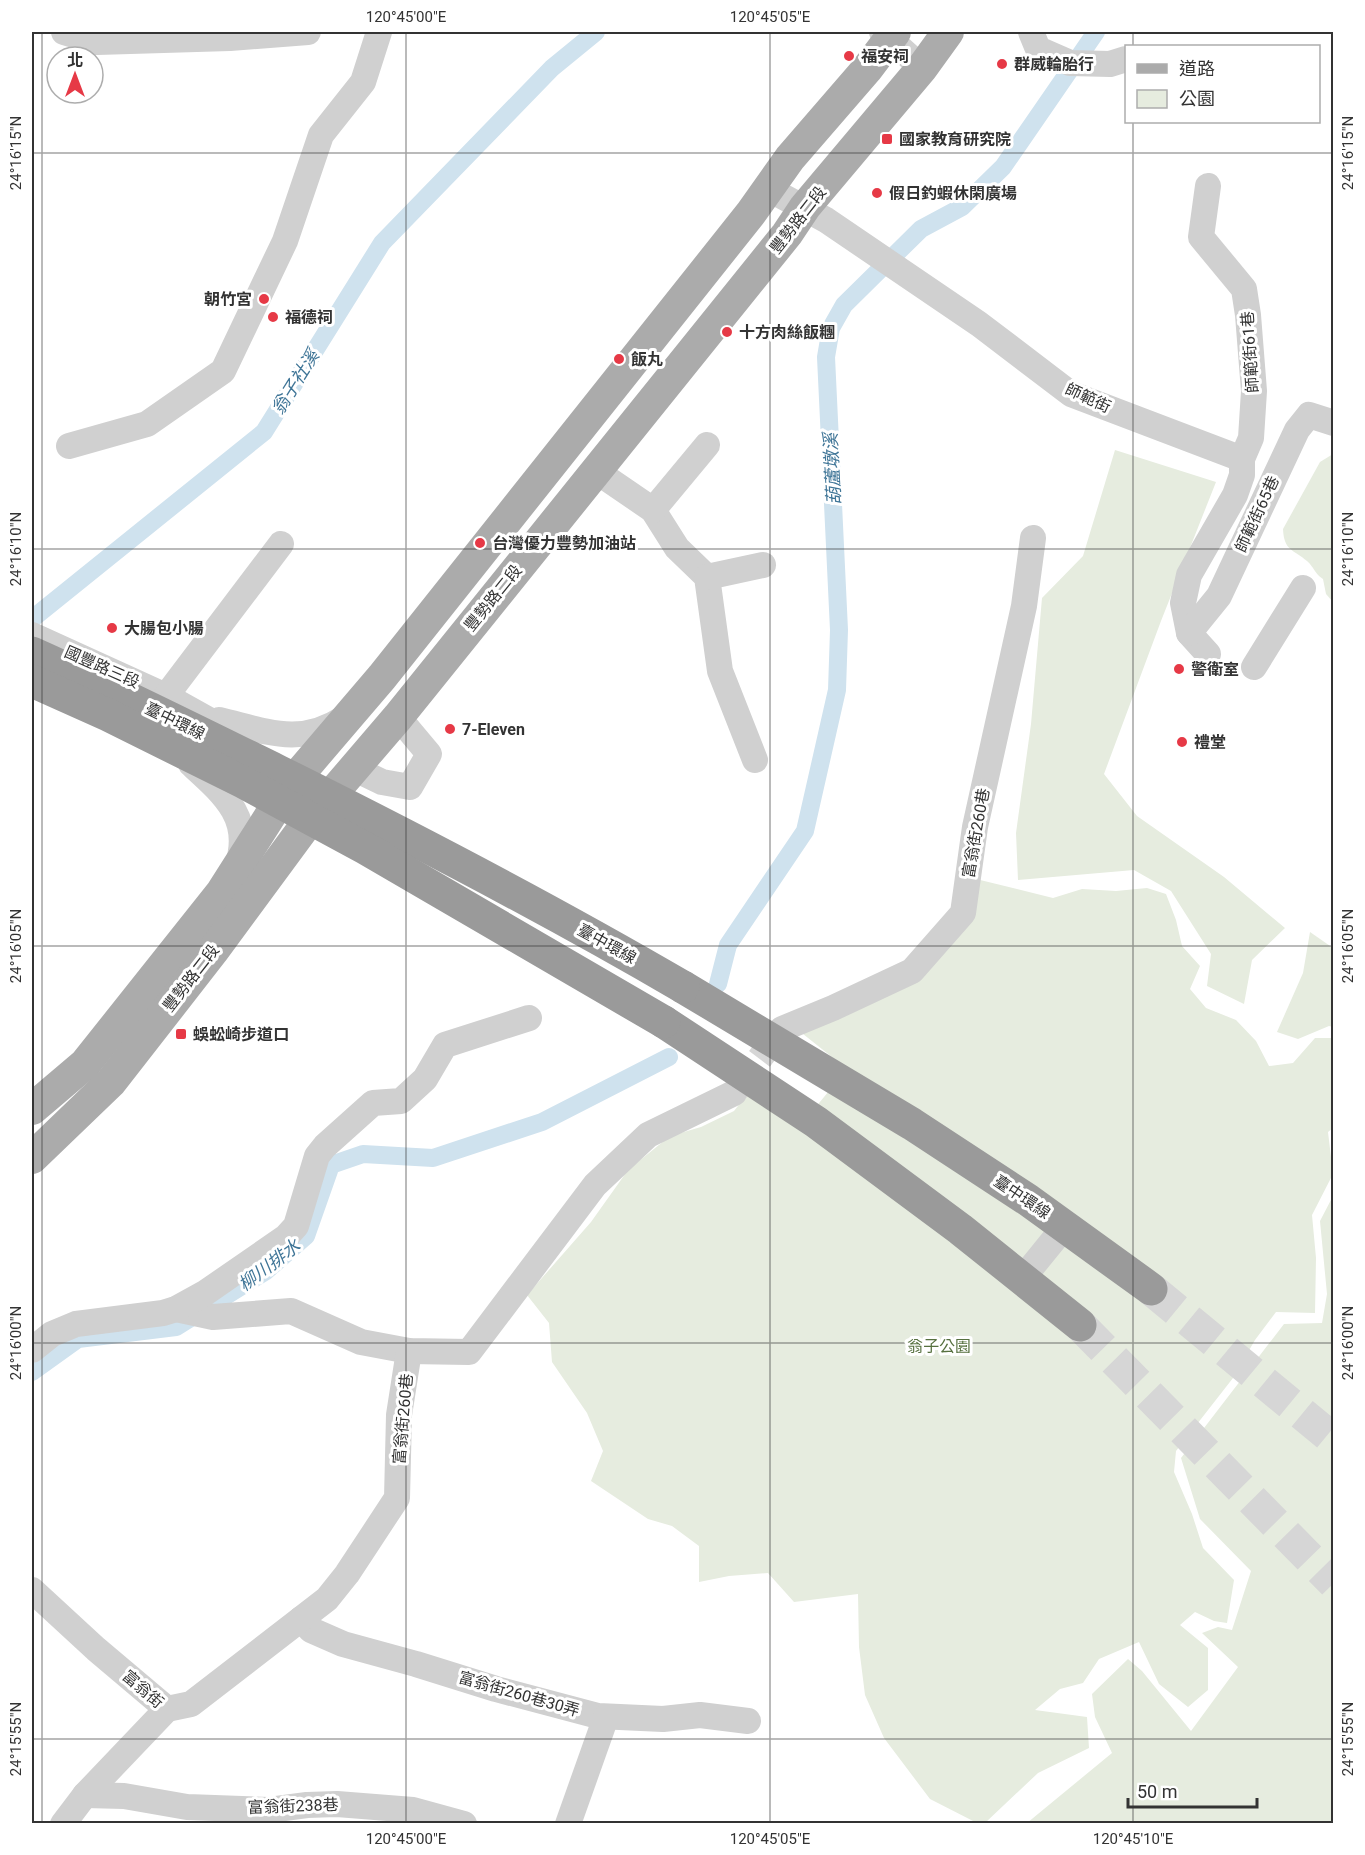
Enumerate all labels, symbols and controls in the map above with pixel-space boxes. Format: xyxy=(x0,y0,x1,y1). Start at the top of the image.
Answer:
text: 120°45'00"E xyxy=(366,8,447,26)
text: 120°45'05"E xyxy=(730,8,811,26)
north arrow xyxy=(45,45,105,105)
legend xyxy=(1125,45,1320,123)
place label: 福安祠 xyxy=(861,47,909,66)
marker: 福安祠 xyxy=(842,49,856,63)
text: 北 xyxy=(67,51,83,70)
place label: 群威輪胎行 xyxy=(1014,55,1094,74)
marker: 群威輪胎行 xyxy=(995,57,1009,71)
text: 道路 xyxy=(1179,58,1215,79)
text: 公園 xyxy=(1179,88,1215,109)
text: 24°16'15"N xyxy=(7,116,25,190)
text: 24°16'15"N xyxy=(1339,116,1357,190)
place label: 國家教育研究院 xyxy=(899,130,1011,149)
marker: 國家教育研究院 xyxy=(880,132,894,146)
street label: 豐勢路二段 xyxy=(766,183,830,257)
place label: 假日釣蝦休閑廣場 xyxy=(889,184,1017,203)
marker: 假日釣蝦休閑廣場 xyxy=(870,186,884,200)
place label: 朝竹宮 xyxy=(204,290,252,309)
marker: 朝竹宮 xyxy=(257,292,271,306)
place label: 福德祠 xyxy=(285,308,333,327)
marker: 福德祠 xyxy=(266,310,280,324)
street label: 師範街61巷 xyxy=(1238,310,1262,394)
place label: 十方肉絲飯糰 xyxy=(739,323,835,342)
marker: 十方肉絲飯糰 xyxy=(720,325,734,339)
water label: 翁子社溪 xyxy=(267,343,325,418)
place label: 飯丸 xyxy=(631,350,663,369)
marker: 飯丸 xyxy=(612,352,626,366)
street label: 師範街 xyxy=(1062,379,1114,417)
water label: 葫蘆墩溪 xyxy=(819,430,844,506)
street label: 師範街65巷 xyxy=(1231,473,1283,555)
text: 24°16'10"N xyxy=(7,512,25,586)
text: 24°16'10"N xyxy=(1339,512,1357,586)
place label: 台灣優力豐勢加油站 xyxy=(492,534,636,553)
marker: 台灣優力豐勢加油站 xyxy=(473,536,487,550)
street label: 豐勢路二段 xyxy=(460,561,526,635)
place label: 大腸包小腸 xyxy=(124,619,204,638)
marker: 大腸包小腸 xyxy=(105,621,119,635)
street label: 國豐路三段 xyxy=(62,642,142,692)
place label: 警衛室 xyxy=(1191,660,1239,679)
marker: 警衛室 xyxy=(1172,662,1186,676)
street label: 臺中環線 xyxy=(142,698,208,744)
place label: 7-Eleven xyxy=(462,720,525,739)
marker: 7-Eleven xyxy=(443,722,457,736)
place label: 禮堂 xyxy=(1194,733,1226,752)
marker: 禮堂 xyxy=(1175,735,1189,749)
street label: 富翁街260巷 xyxy=(959,787,993,879)
text: 24°16'05"N xyxy=(7,909,25,983)
text: 24°16'05"N xyxy=(1339,909,1357,983)
street label: 臺中環線 xyxy=(574,920,640,968)
street label: 豐勢路二段 xyxy=(159,941,223,1015)
place label: 蜈蚣崎步道口 xyxy=(193,1025,289,1044)
marker: 蜈蚣崎步道口 xyxy=(174,1027,188,1041)
street label: 臺中環線 xyxy=(990,1171,1054,1223)
water label: 柳川排水 xyxy=(234,1234,305,1295)
text: 24°16'00"N xyxy=(7,1306,25,1380)
text: 24°16'00"N xyxy=(1339,1306,1357,1380)
park label: 翁子公園 xyxy=(907,1337,971,1356)
street label: 富翁街260巷 xyxy=(390,1373,416,1465)
street label: 富翁街 xyxy=(119,1666,167,1712)
street label: 富翁街260巷30弄 xyxy=(456,1668,582,1720)
text: 24°15'55"N xyxy=(7,1702,25,1776)
text: 24°15'55"N xyxy=(1339,1702,1357,1776)
scale bar xyxy=(1128,1771,1257,1809)
text: 50 m xyxy=(1137,1781,1177,1802)
street label: 富翁街238巷 xyxy=(247,1795,339,1817)
text: 120°45'00"E xyxy=(366,1830,447,1848)
text: 120°45'05"E xyxy=(730,1830,811,1848)
text: 120°45'10"E xyxy=(1093,1830,1174,1848)

